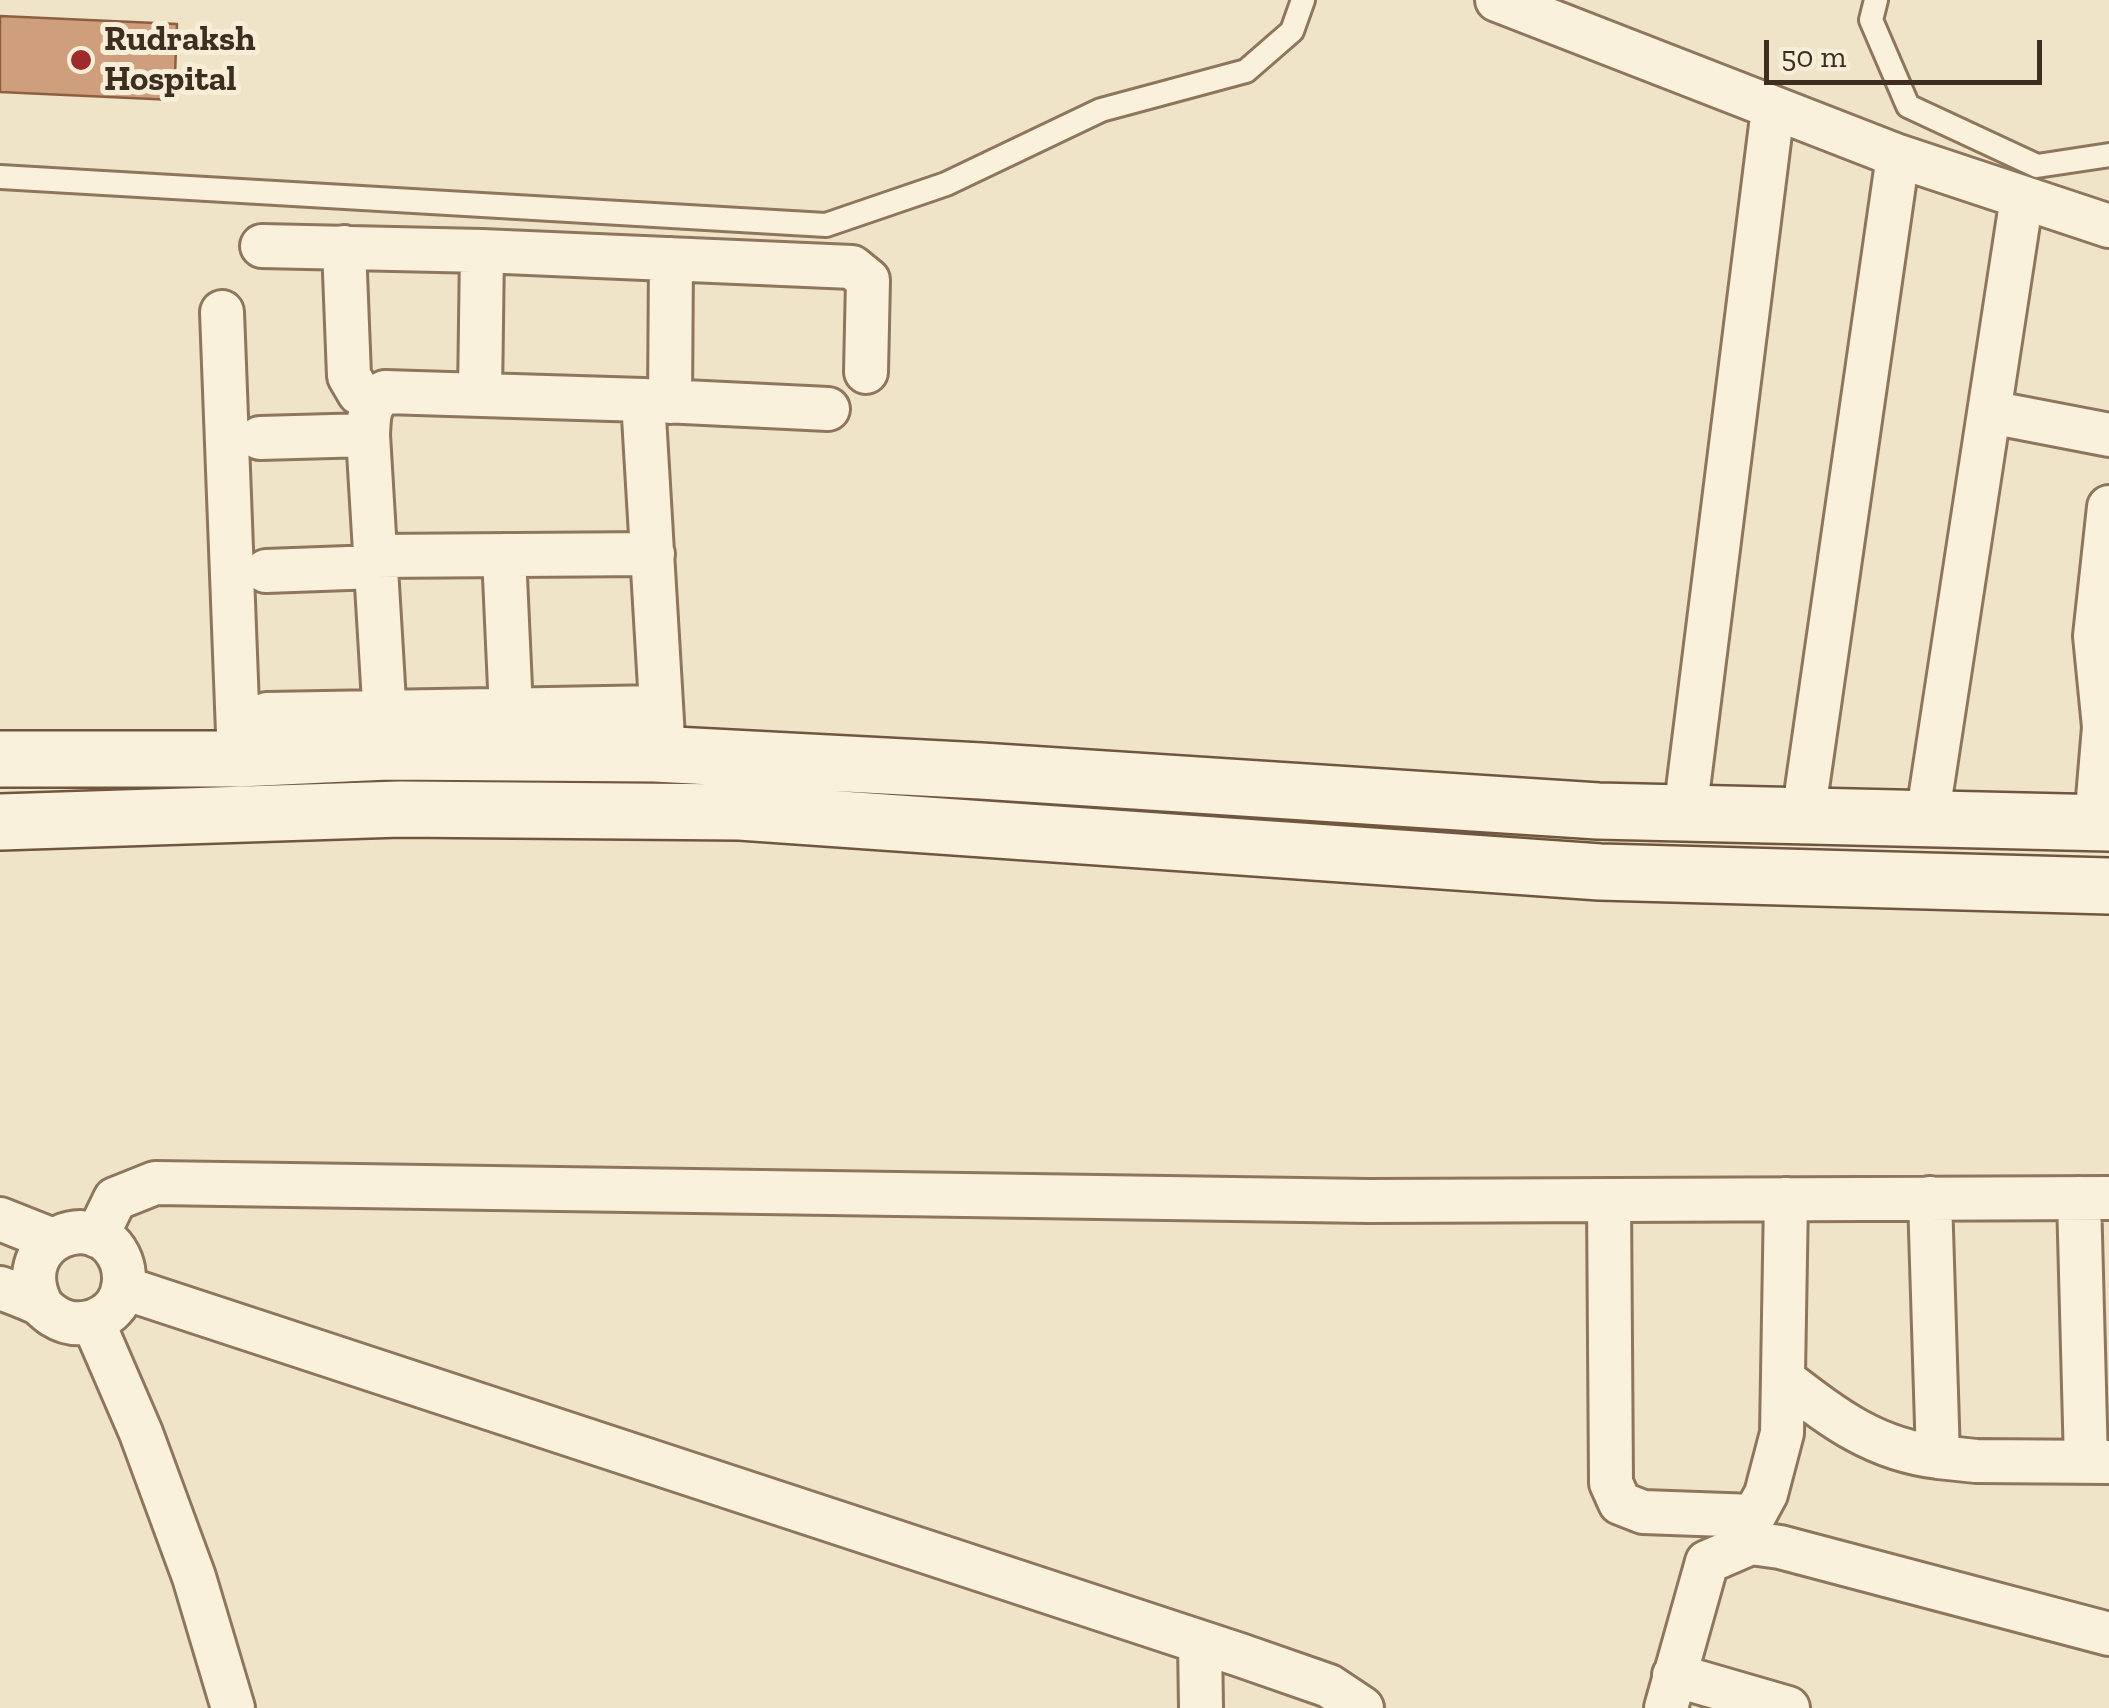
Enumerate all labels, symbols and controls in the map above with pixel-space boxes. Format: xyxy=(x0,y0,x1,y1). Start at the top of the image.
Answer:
place label: Rudraksh Hospital xyxy=(104,19,255,101)
scale bar xyxy=(1769,20,2046,82)
text: 50 m xyxy=(1781,39,1846,75)
marker: Rudraksh Hospital xyxy=(68,47,94,73)

